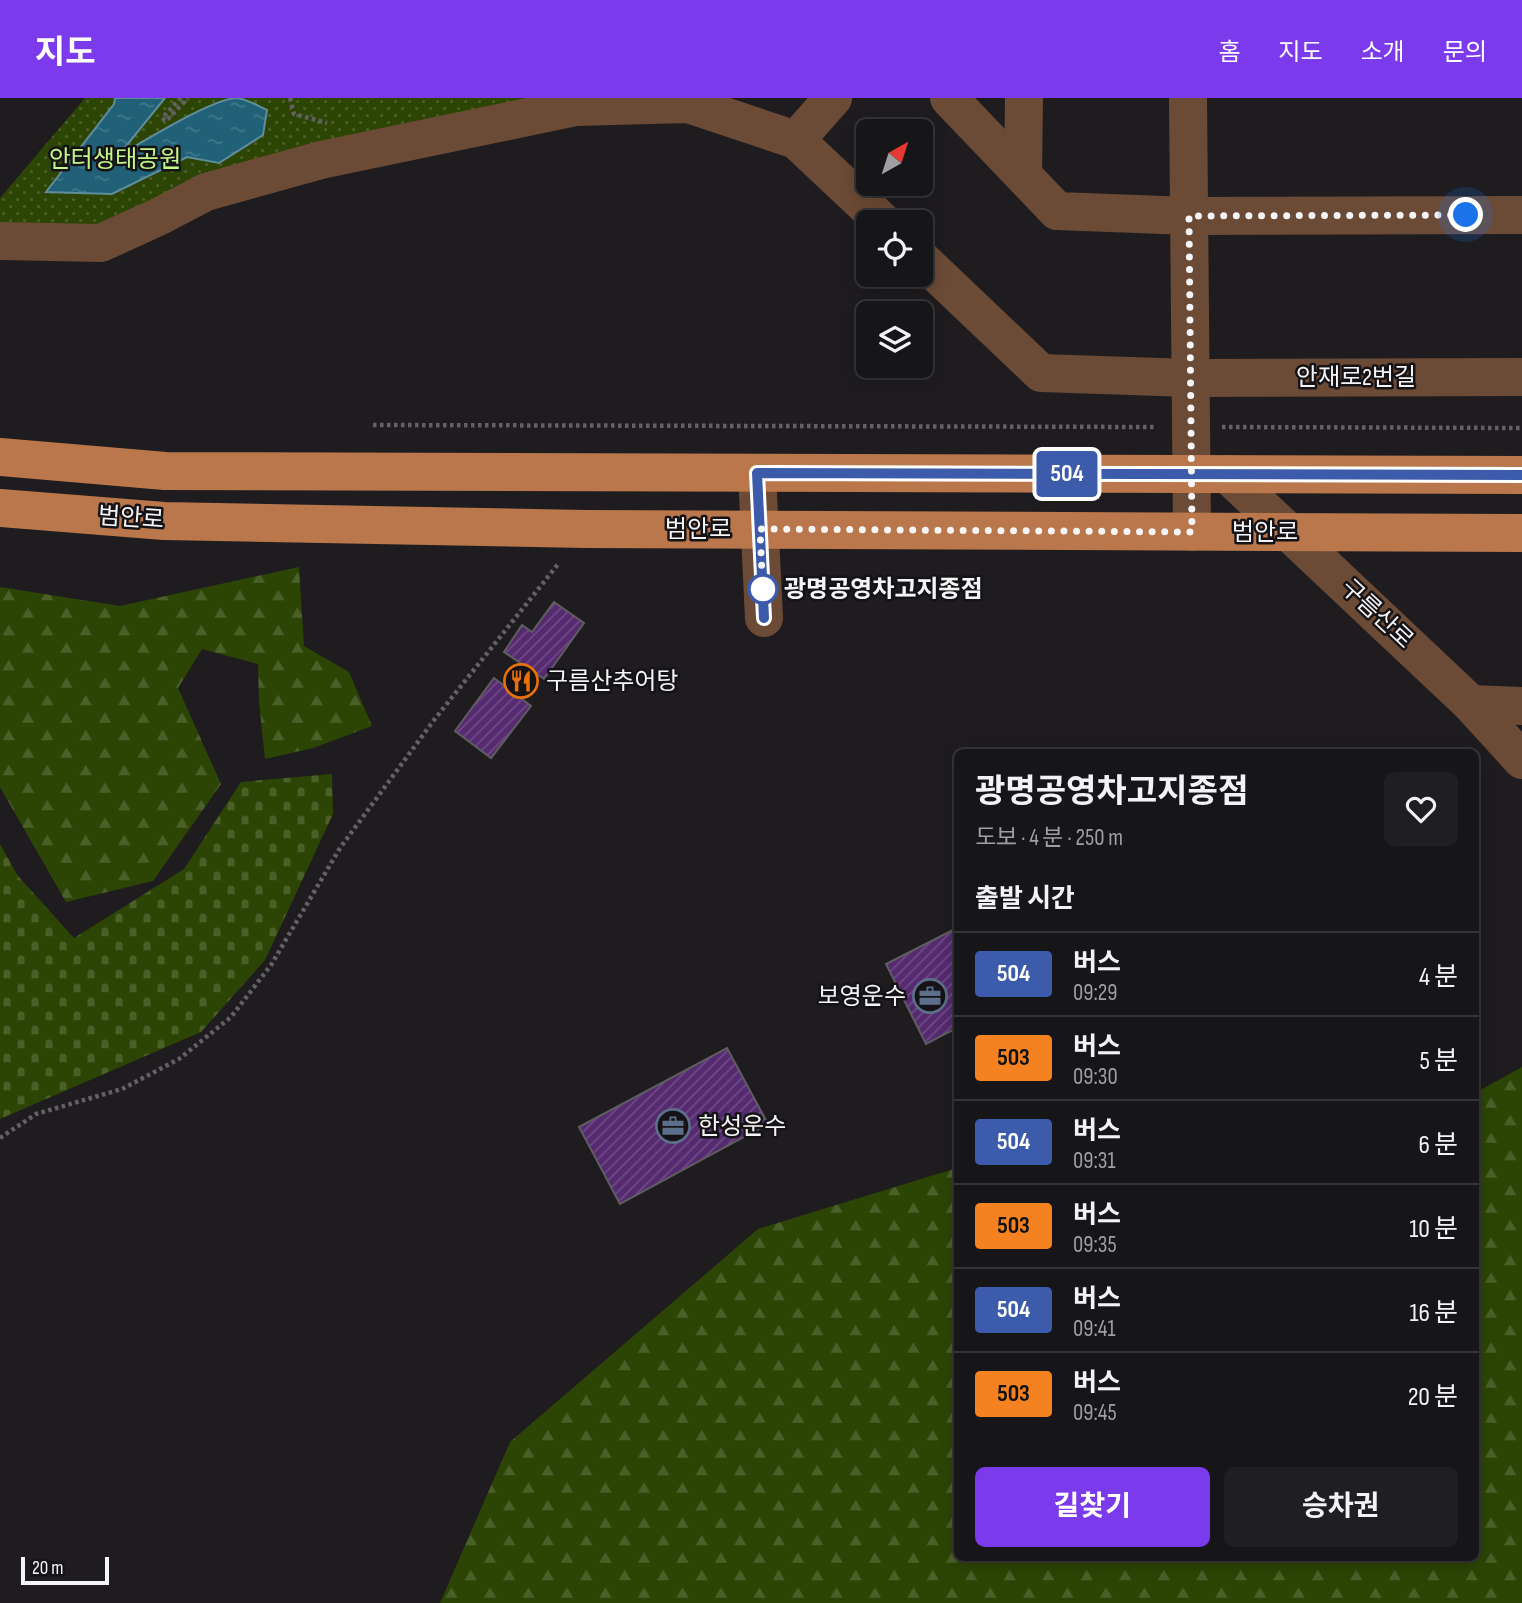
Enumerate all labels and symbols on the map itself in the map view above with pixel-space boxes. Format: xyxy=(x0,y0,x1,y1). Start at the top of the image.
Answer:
north arrow xyxy=(856,119,933,196)
park label: 안터생태공원 xyxy=(49,145,181,174)
your location xyxy=(1448,197,1483,232)
street label: 안재로2번길 xyxy=(1296,363,1416,392)
line badge: 504 xyxy=(1027,451,1107,497)
street label: 범안로 xyxy=(97,501,165,535)
street label: 범안로 xyxy=(665,515,731,544)
street label: 범안로 xyxy=(1232,518,1298,547)
street label: 구름산로 xyxy=(1335,573,1419,655)
marker: 광명공영차고지종점 xyxy=(748,574,778,604)
place label: 광명공영차고지종점 xyxy=(784,575,983,604)
restaurant icon: 구름산추어탕 xyxy=(502,662,540,700)
place label: 구름산추어탕 xyxy=(546,667,678,696)
office icon: 보영운수 xyxy=(911,977,949,1015)
place label: 보영운수 xyxy=(818,982,906,1011)
office icon: 한성운수 xyxy=(654,1107,692,1145)
place label: 한성운수 xyxy=(698,1112,786,1141)
scale bar xyxy=(21,1554,108,1586)

